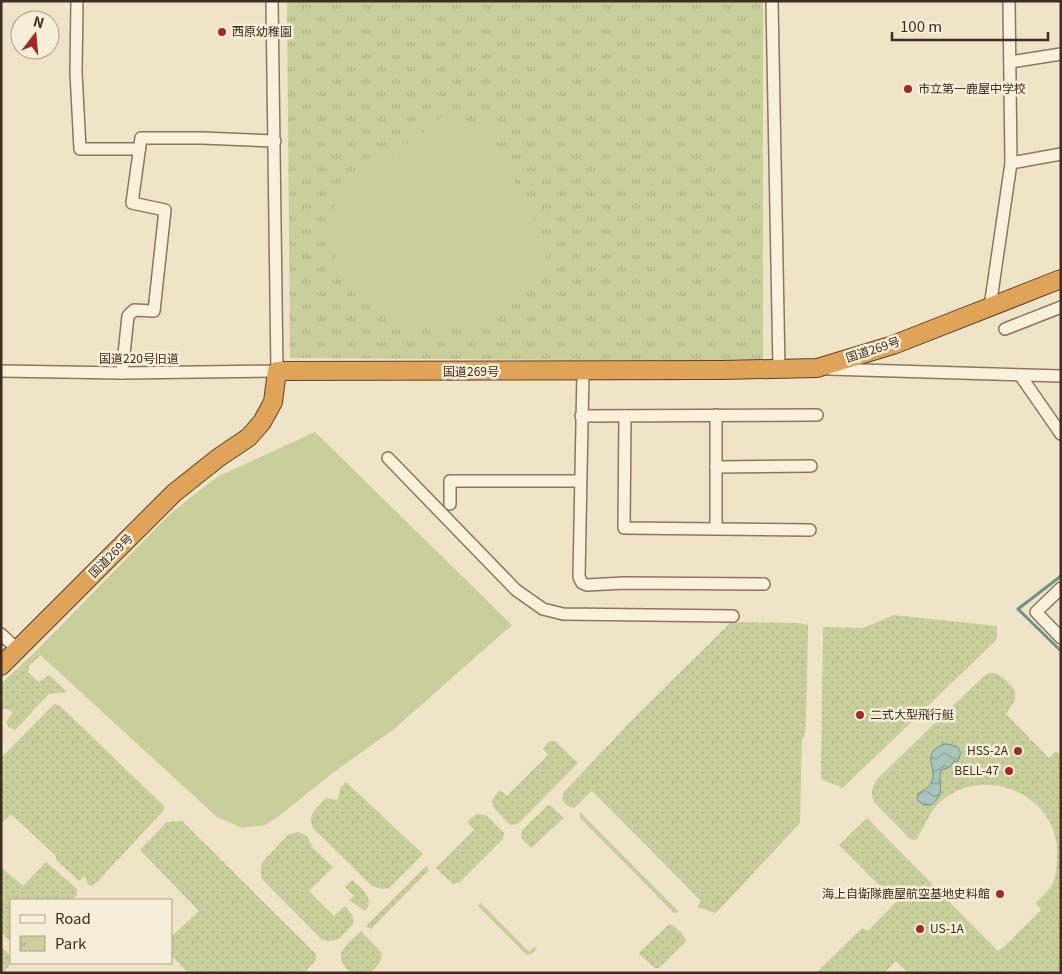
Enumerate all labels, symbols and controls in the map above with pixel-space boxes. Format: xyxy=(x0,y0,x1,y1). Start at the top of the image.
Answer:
north arrow xyxy=(10,10,60,60)
text: N xyxy=(31,10,47,33)
scale bar xyxy=(892,10,1048,42)
text: 100 m xyxy=(900,15,942,36)
place label: 西原幼稚園 xyxy=(232,22,292,39)
marker: 西原幼稚園 xyxy=(216,26,228,38)
place label: 市立第一鹿屋中学校 xyxy=(918,79,1026,96)
marker: 市立第一鹿屋中学校 xyxy=(902,83,914,95)
street label: 国道269号 xyxy=(843,332,902,365)
street label: 国道220号旧道 xyxy=(99,349,179,366)
street label: 国道269号 xyxy=(443,362,499,379)
street label: 国道269号 xyxy=(84,529,136,581)
place label: 二式大型飛行艇 xyxy=(870,705,954,722)
marker: 二式大型飛行艇 xyxy=(854,709,866,721)
place label: HSS-2A xyxy=(967,741,1009,758)
marker: HSS-2A xyxy=(1012,745,1024,757)
place label: BELL-47 xyxy=(954,761,999,778)
marker: BELL-47 xyxy=(1003,765,1015,777)
place label: 海上自衛隊鹿屋航空基地史料館 xyxy=(822,884,990,901)
marker: 海上自衛隊鹿屋航空基地史料館 xyxy=(994,888,1006,900)
legend xyxy=(10,899,172,964)
text: Road xyxy=(55,907,91,928)
place label: US-1A xyxy=(930,919,965,936)
marker: US-1A xyxy=(914,923,926,935)
text: Park xyxy=(55,932,87,953)

